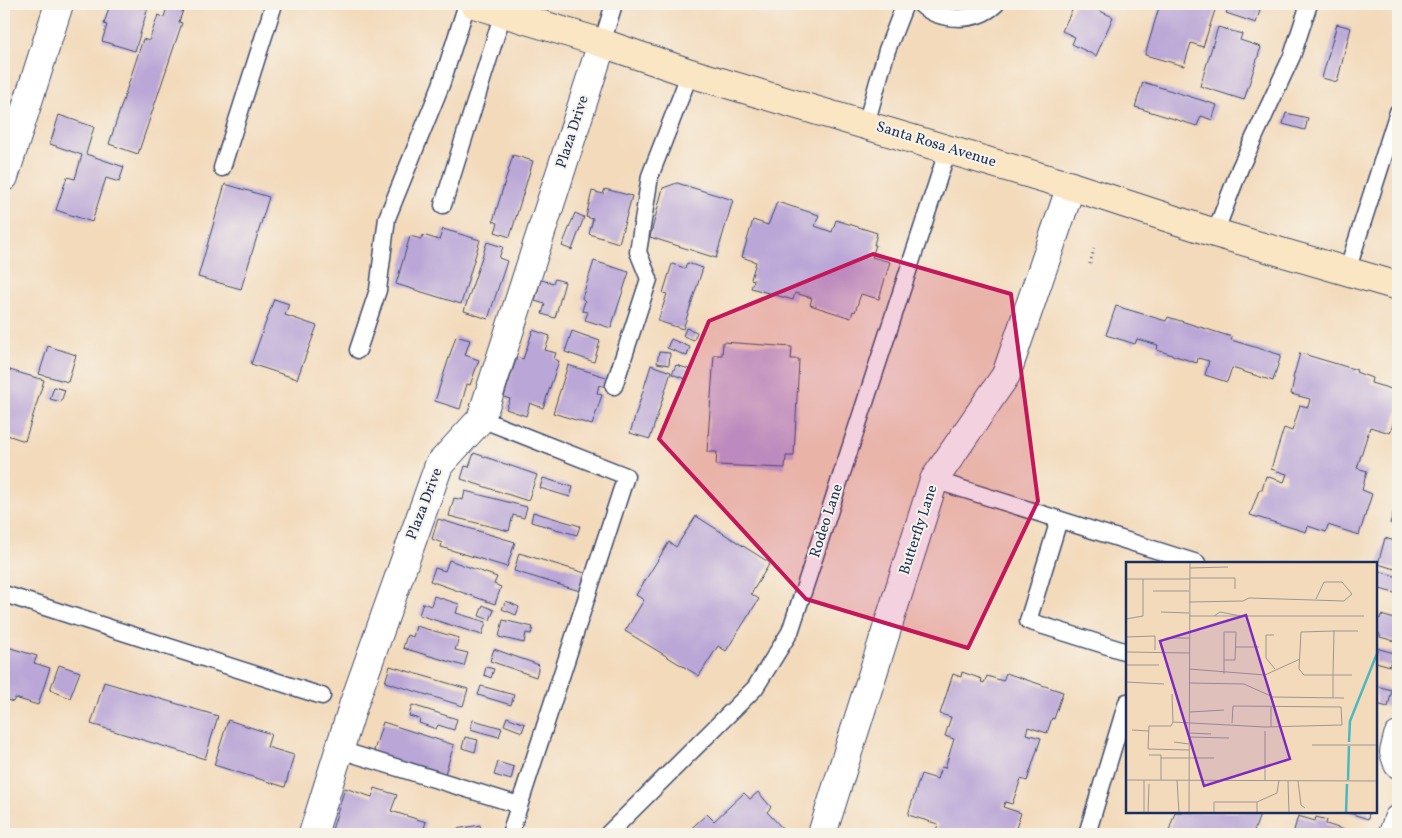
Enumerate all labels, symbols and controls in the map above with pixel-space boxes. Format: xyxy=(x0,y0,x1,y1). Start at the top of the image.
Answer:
street label: Plaza Drive xyxy=(551,93,595,171)
street label: Santa Rosa Avenue xyxy=(873,117,999,173)
street label: Plaza Drive xyxy=(402,465,448,543)
street label: Rodeo Lane xyxy=(805,481,849,561)
street label: Butterfly Lane xyxy=(895,482,943,578)
inset map xyxy=(1126,562,1377,813)

